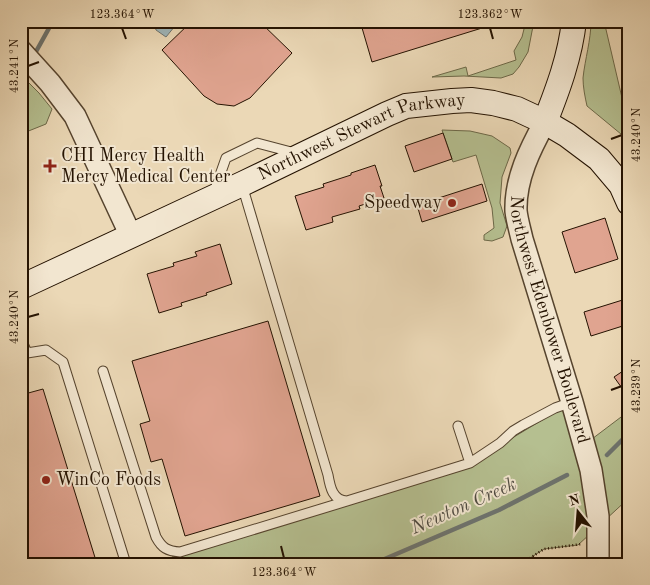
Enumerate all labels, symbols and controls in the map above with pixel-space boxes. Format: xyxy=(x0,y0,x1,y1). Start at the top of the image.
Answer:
text: 123.364°W xyxy=(90,9,155,21)
text: 123.362°W xyxy=(458,9,523,21)
text: 43.241°N xyxy=(9,39,21,93)
street label: Northwest Stewart Parkway xyxy=(255,91,466,184)
text: 43.240°N xyxy=(631,108,643,162)
place label: CHI Mercy Health Mercy Medical Center xyxy=(61,147,231,186)
marker: CHI Mercy Health Mercy Medical Center xyxy=(43,159,57,173)
place label: Speedway xyxy=(364,194,442,212)
street label: Northwest Edenbower Boulevard xyxy=(507,195,592,446)
marker: Speedway xyxy=(446,197,458,209)
text: 43.240°N xyxy=(9,290,21,344)
text: 43.239°N xyxy=(631,359,643,413)
place label: WinCo Foods xyxy=(56,471,161,489)
marker: WinCo Foods xyxy=(40,474,52,486)
water label: Newton Creek xyxy=(407,475,520,539)
north arrow xyxy=(552,488,602,538)
text: N xyxy=(567,492,582,509)
text: 123.364°W xyxy=(252,567,317,579)

